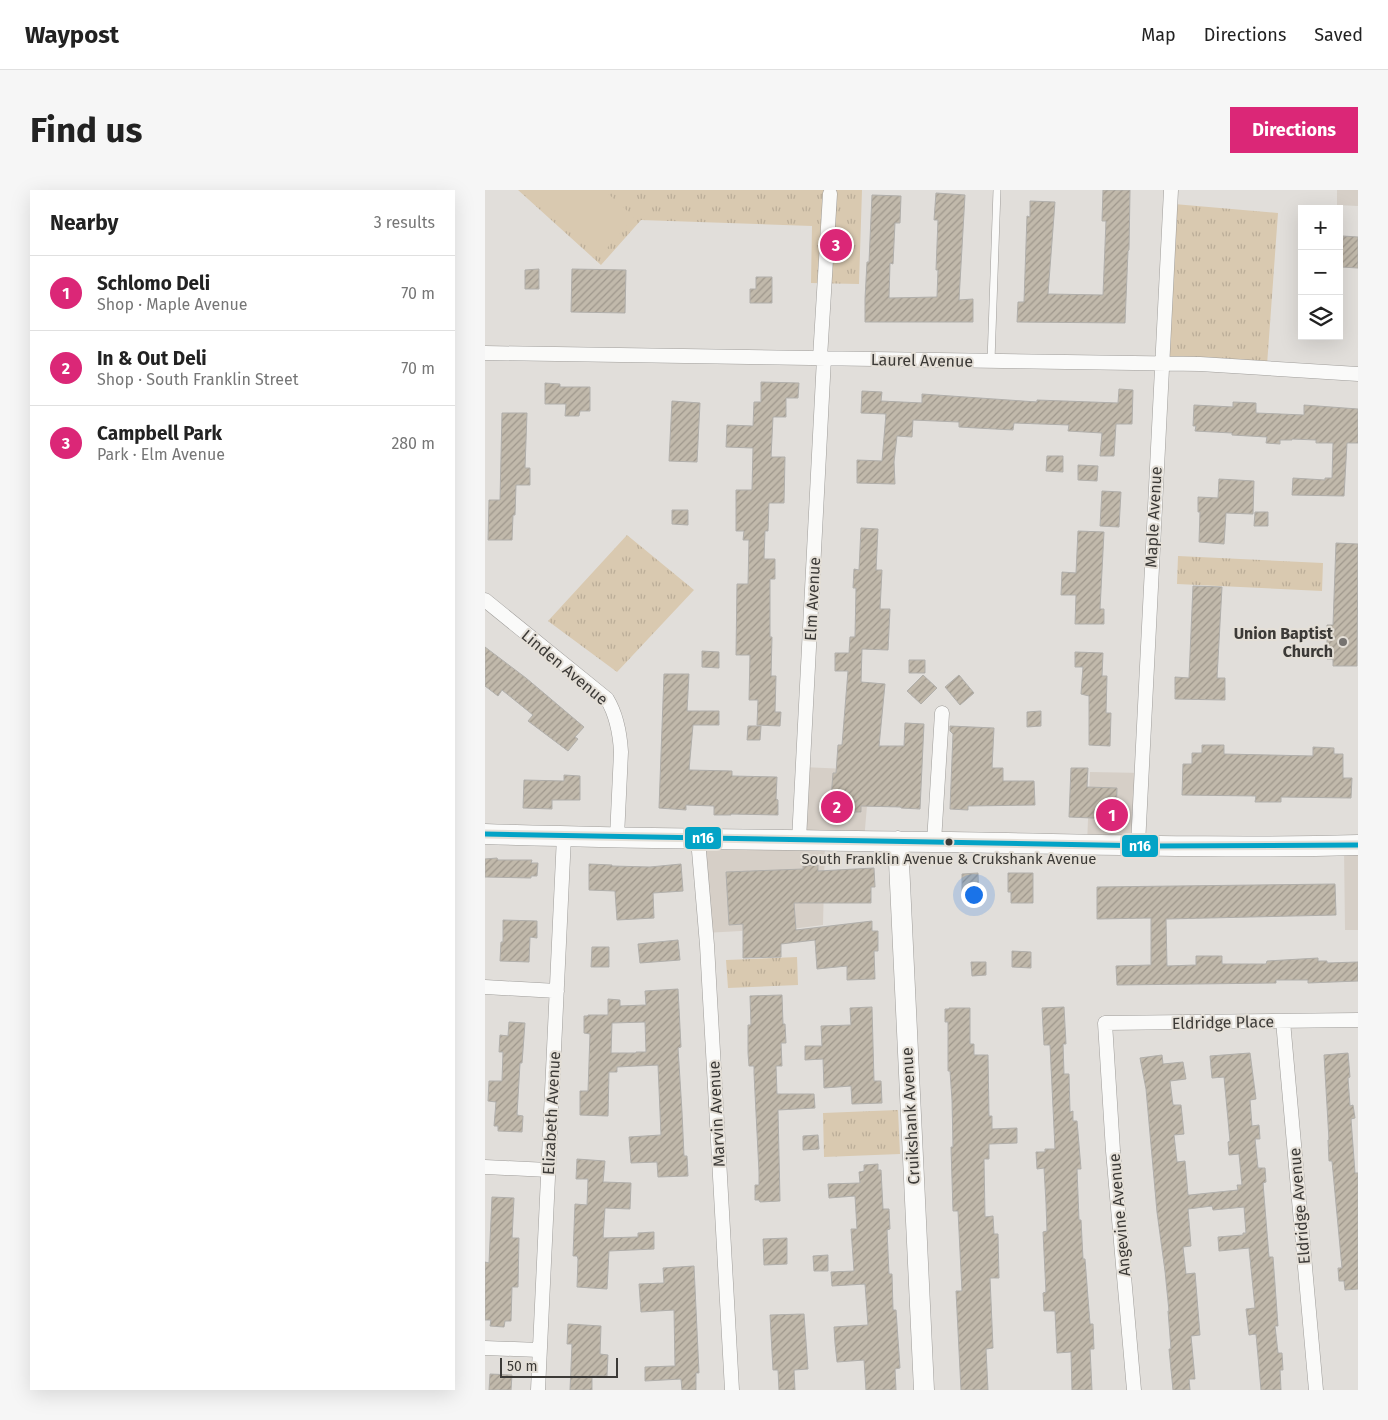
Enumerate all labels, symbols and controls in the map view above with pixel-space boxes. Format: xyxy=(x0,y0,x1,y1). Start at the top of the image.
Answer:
text: Waypost xyxy=(25,21,119,49)
text: Map xyxy=(1141,24,1176,46)
text: Directions xyxy=(1204,24,1286,46)
text: Saved xyxy=(1314,24,1363,46)
button: Directions xyxy=(1230,107,1358,153)
text: Find us xyxy=(30,109,142,151)
map controls xyxy=(1298,205,1343,340)
button: + xyxy=(1298,205,1343,250)
text: Nearby xyxy=(50,210,118,236)
text: 3 results xyxy=(374,213,435,232)
pin: 3 xyxy=(820,226,852,264)
button: − xyxy=(1298,250,1343,295)
text: Schlomo Deli xyxy=(97,272,210,295)
text: 1 xyxy=(62,284,70,303)
text: 70 m xyxy=(401,284,435,303)
text: Shop · Maple Avenue xyxy=(97,295,248,314)
button: layers xyxy=(1298,295,1343,340)
text: In & Out Deli xyxy=(97,347,207,370)
street label: Laurel Avenue xyxy=(871,350,973,371)
text: 2 xyxy=(62,359,70,378)
text: 70 m xyxy=(401,359,435,378)
text: Shop · South Franklin Street xyxy=(97,370,298,389)
text: Campbell Park xyxy=(97,422,222,445)
text: 3 xyxy=(62,434,70,453)
text: 280 m xyxy=(391,434,435,453)
text: Park · Elm Avenue xyxy=(97,445,225,464)
street label: Maple Avenue xyxy=(1141,466,1166,568)
street label: Elm Avenue xyxy=(801,556,824,642)
place label: Union Baptist Church xyxy=(1234,624,1334,661)
street label: Linden Avenue xyxy=(518,626,612,709)
marker: Union Baptist Church xyxy=(1337,636,1349,648)
pin: 2 xyxy=(821,788,853,826)
pin: 1 xyxy=(1096,796,1128,834)
line badge: n16 xyxy=(684,826,722,850)
text: n16 xyxy=(692,830,714,847)
line badge: n16 xyxy=(1121,834,1159,858)
marker: South Franklin Avenue & Crukshank Avenue xyxy=(944,837,954,847)
text: n16 xyxy=(1129,838,1151,855)
place label: South Franklin Avenue & Crukshank Avenue xyxy=(801,850,1097,868)
your location xyxy=(961,882,987,908)
street label: Eldridge Place xyxy=(1172,1012,1274,1033)
street label: Cruikshank Avenue xyxy=(897,1047,924,1185)
street label: Elizabeth Avenue xyxy=(539,1051,564,1175)
street label: Marvin Avenue xyxy=(704,1060,729,1168)
street label: Eldridge Avenue xyxy=(1285,1147,1314,1265)
street label: Angevine Avenue xyxy=(1105,1153,1134,1277)
scale bar xyxy=(500,1355,617,1378)
text: 50 m xyxy=(507,1358,538,1375)

